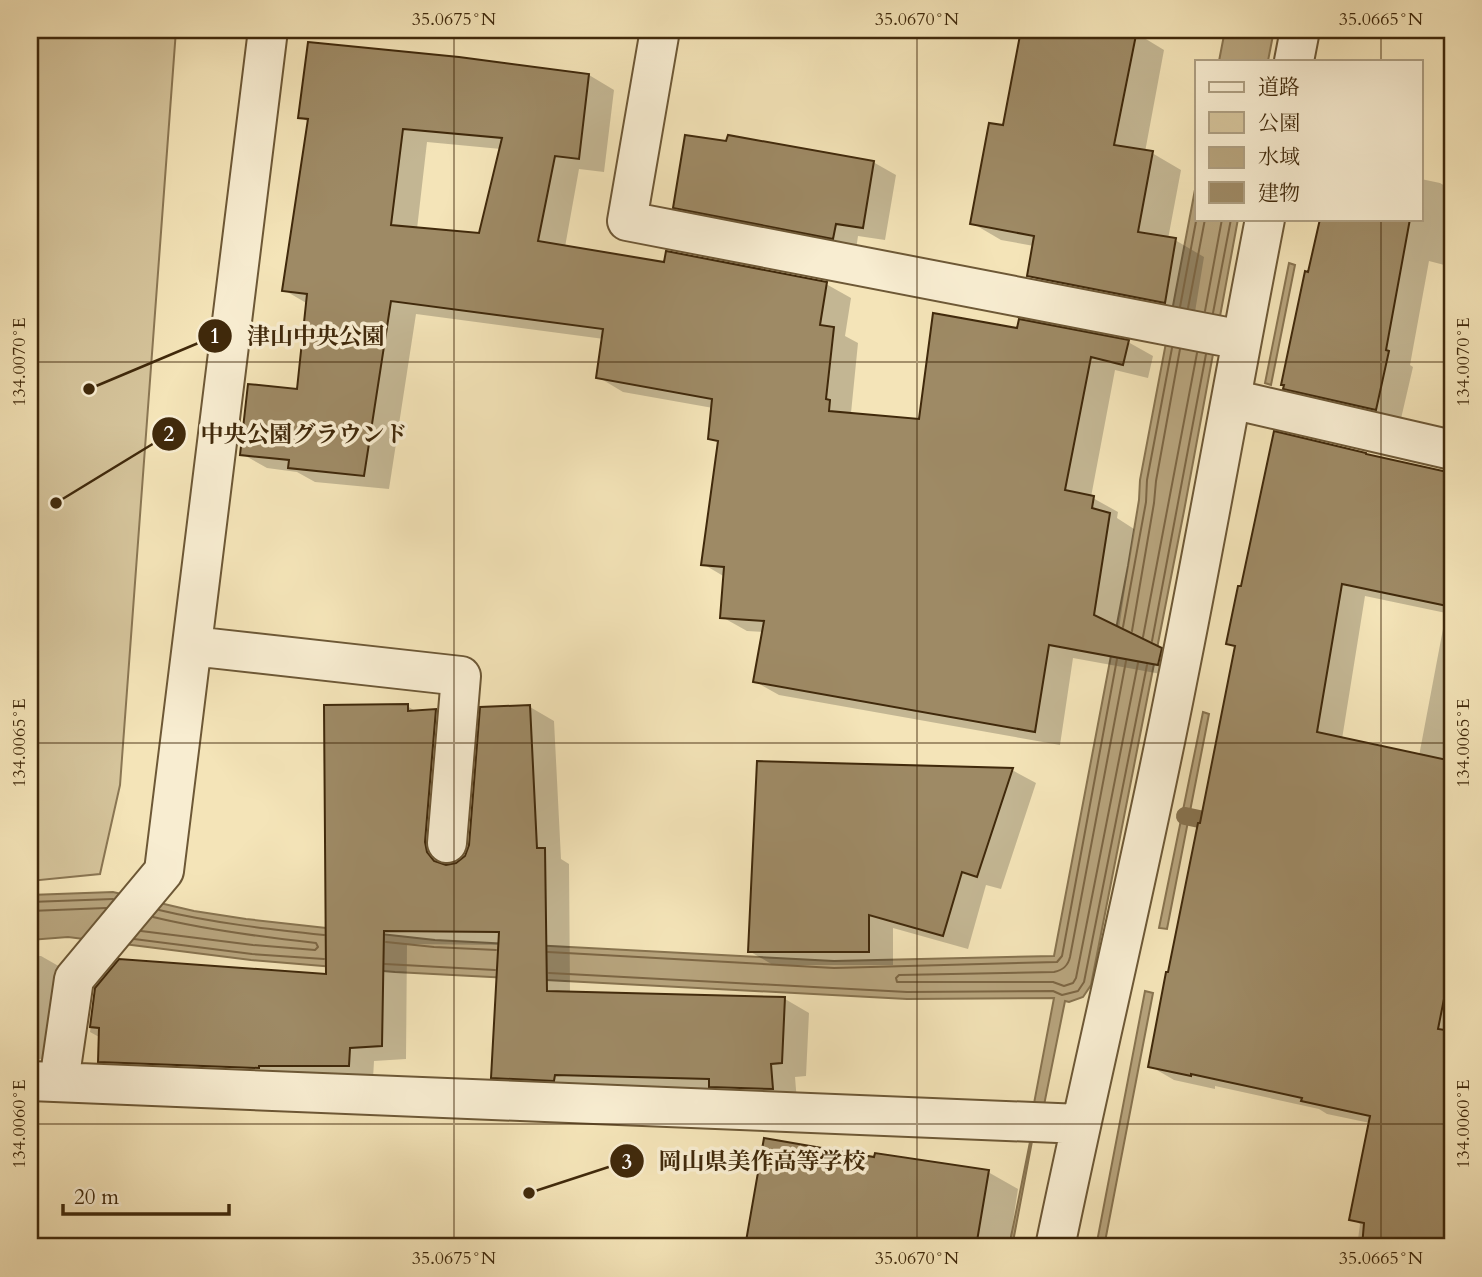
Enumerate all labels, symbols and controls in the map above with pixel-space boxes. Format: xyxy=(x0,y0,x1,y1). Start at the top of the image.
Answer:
text: 35.0675°N xyxy=(412,7,497,32)
text: 35.0670°N xyxy=(875,7,960,32)
text: 35.0665°N xyxy=(1339,7,1424,32)
legend xyxy=(1195,60,1422,220)
text: 道路 xyxy=(1258,73,1300,102)
text: 公園 xyxy=(1258,109,1300,138)
text: 水域 xyxy=(1258,143,1300,172)
text: 建物 xyxy=(1258,179,1300,208)
callout: 津山中央公園 xyxy=(198,314,399,358)
text: 134.0070°E xyxy=(7,317,32,407)
text: 134.0070°E xyxy=(1451,317,1476,407)
text: 津山中央公園 xyxy=(247,321,385,352)
text: 1 xyxy=(210,322,220,351)
callout: 中央公園グラウンド xyxy=(152,412,422,456)
text: 中央公園グラウンド xyxy=(201,419,408,450)
text: 2 xyxy=(164,420,175,449)
text: 134.0065°E xyxy=(7,698,32,788)
text: 134.0065°E xyxy=(1451,698,1476,788)
text: 134.0060°E xyxy=(7,1079,32,1169)
text: 134.0060°E xyxy=(1451,1079,1476,1169)
callout: 岡山県美作高等学校 xyxy=(609,1139,879,1183)
text: 岡山県美作高等学校 xyxy=(659,1146,866,1177)
text: 3 xyxy=(622,1148,632,1177)
scale bar xyxy=(63,1172,229,1216)
text: 20 m xyxy=(74,1183,119,1212)
text: 35.0675°N xyxy=(412,1246,497,1271)
text: 35.0670°N xyxy=(875,1246,960,1271)
text: 35.0665°N xyxy=(1339,1246,1424,1271)

